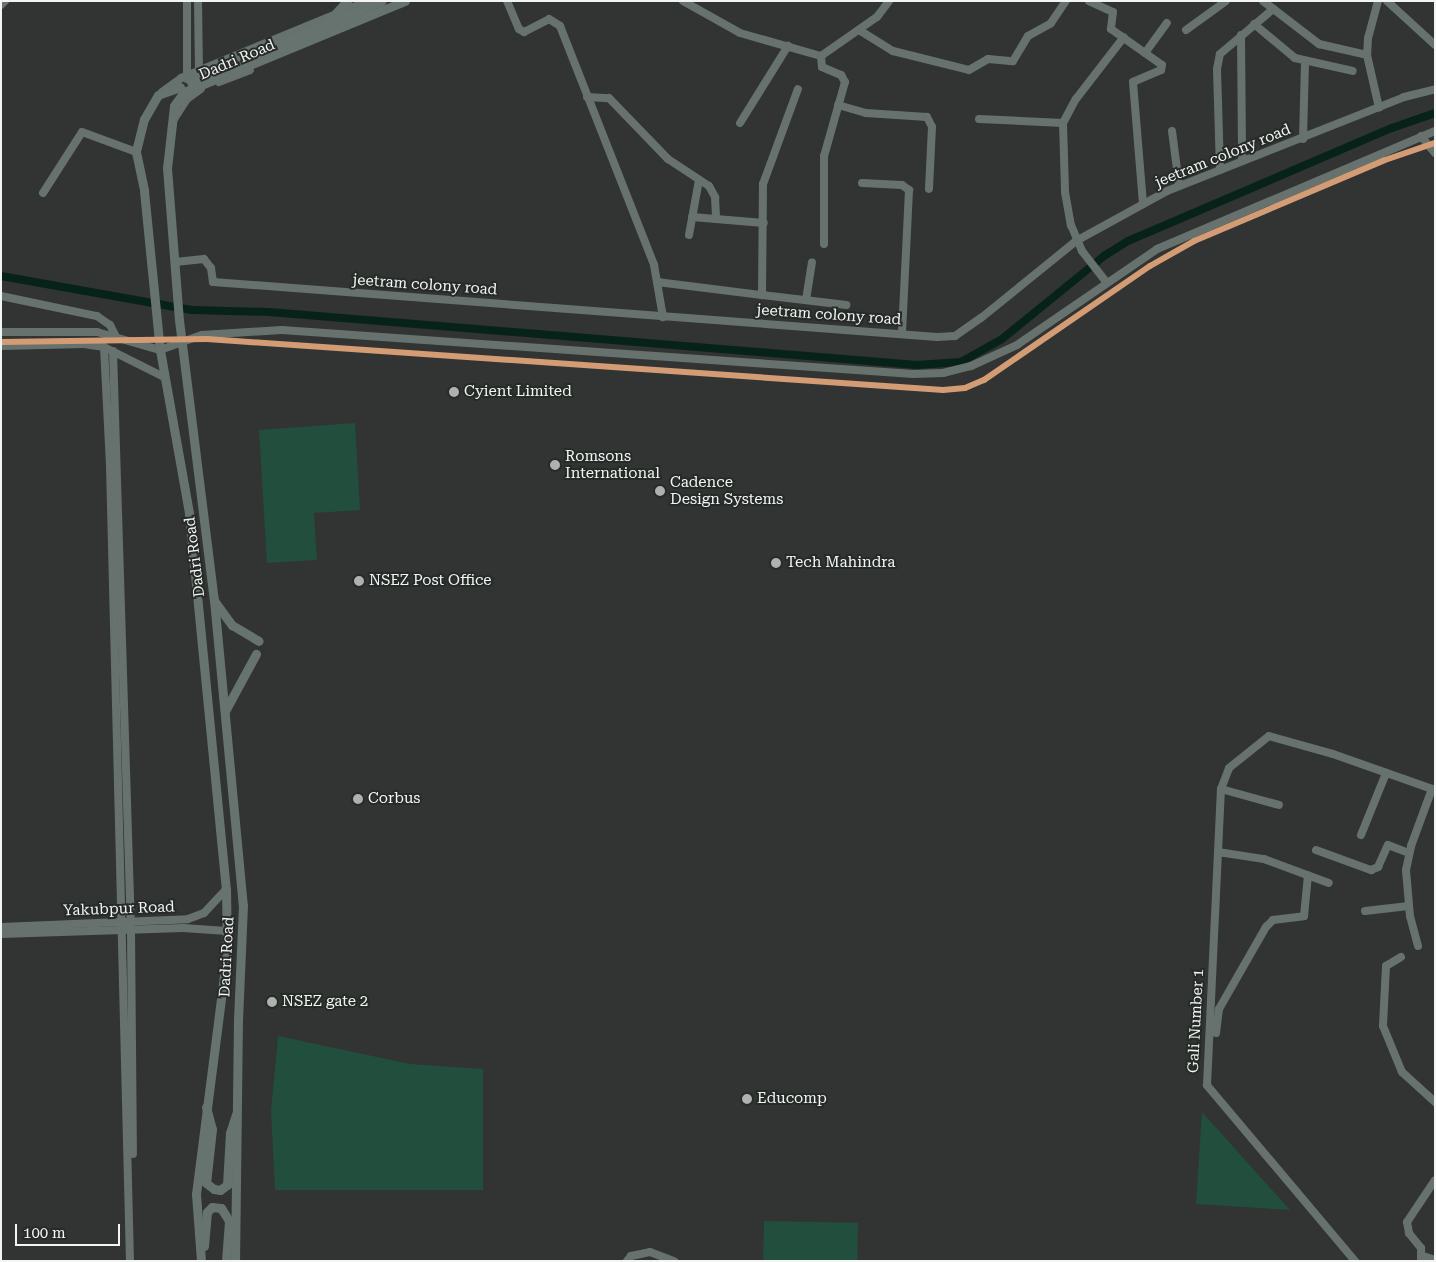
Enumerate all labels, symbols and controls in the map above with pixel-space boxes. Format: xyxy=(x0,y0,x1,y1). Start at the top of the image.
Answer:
street label: Dadri Road xyxy=(196,36,278,84)
street label: jeetram colony road xyxy=(1153,121,1293,191)
street label: jeetram colony road xyxy=(352,271,498,299)
street label: jeetram colony road xyxy=(756,301,902,329)
place label: Cyient Limited xyxy=(464,383,572,401)
marker: Cyient Limited xyxy=(448,386,460,398)
place label: Romsons International xyxy=(565,447,660,482)
marker: Romsons International xyxy=(549,459,561,471)
place label: Cadence Design Systems xyxy=(670,473,783,508)
marker: Cadence Design Systems xyxy=(654,485,666,497)
street label: Dadri Road xyxy=(181,516,209,598)
place label: Tech Mahindra xyxy=(786,554,895,572)
marker: Tech Mahindra xyxy=(770,557,782,569)
place label: NSEZ Post Office xyxy=(369,572,492,590)
marker: NSEZ Post Office xyxy=(353,575,365,587)
place label: Corbus xyxy=(368,790,420,808)
marker: Corbus xyxy=(352,793,364,805)
street label: Yakubpur Road xyxy=(63,898,175,920)
street label: Dadri Road xyxy=(216,916,238,998)
street label: Gali Number 1 xyxy=(1184,969,1208,1073)
place label: NSEZ gate 2 xyxy=(282,993,368,1011)
marker: NSEZ gate 2 xyxy=(266,996,278,1008)
place label: Educomp xyxy=(757,1090,827,1108)
marker: Educomp xyxy=(741,1093,753,1105)
scale bar xyxy=(18,1214,122,1246)
text: 100 m xyxy=(23,1224,66,1242)

